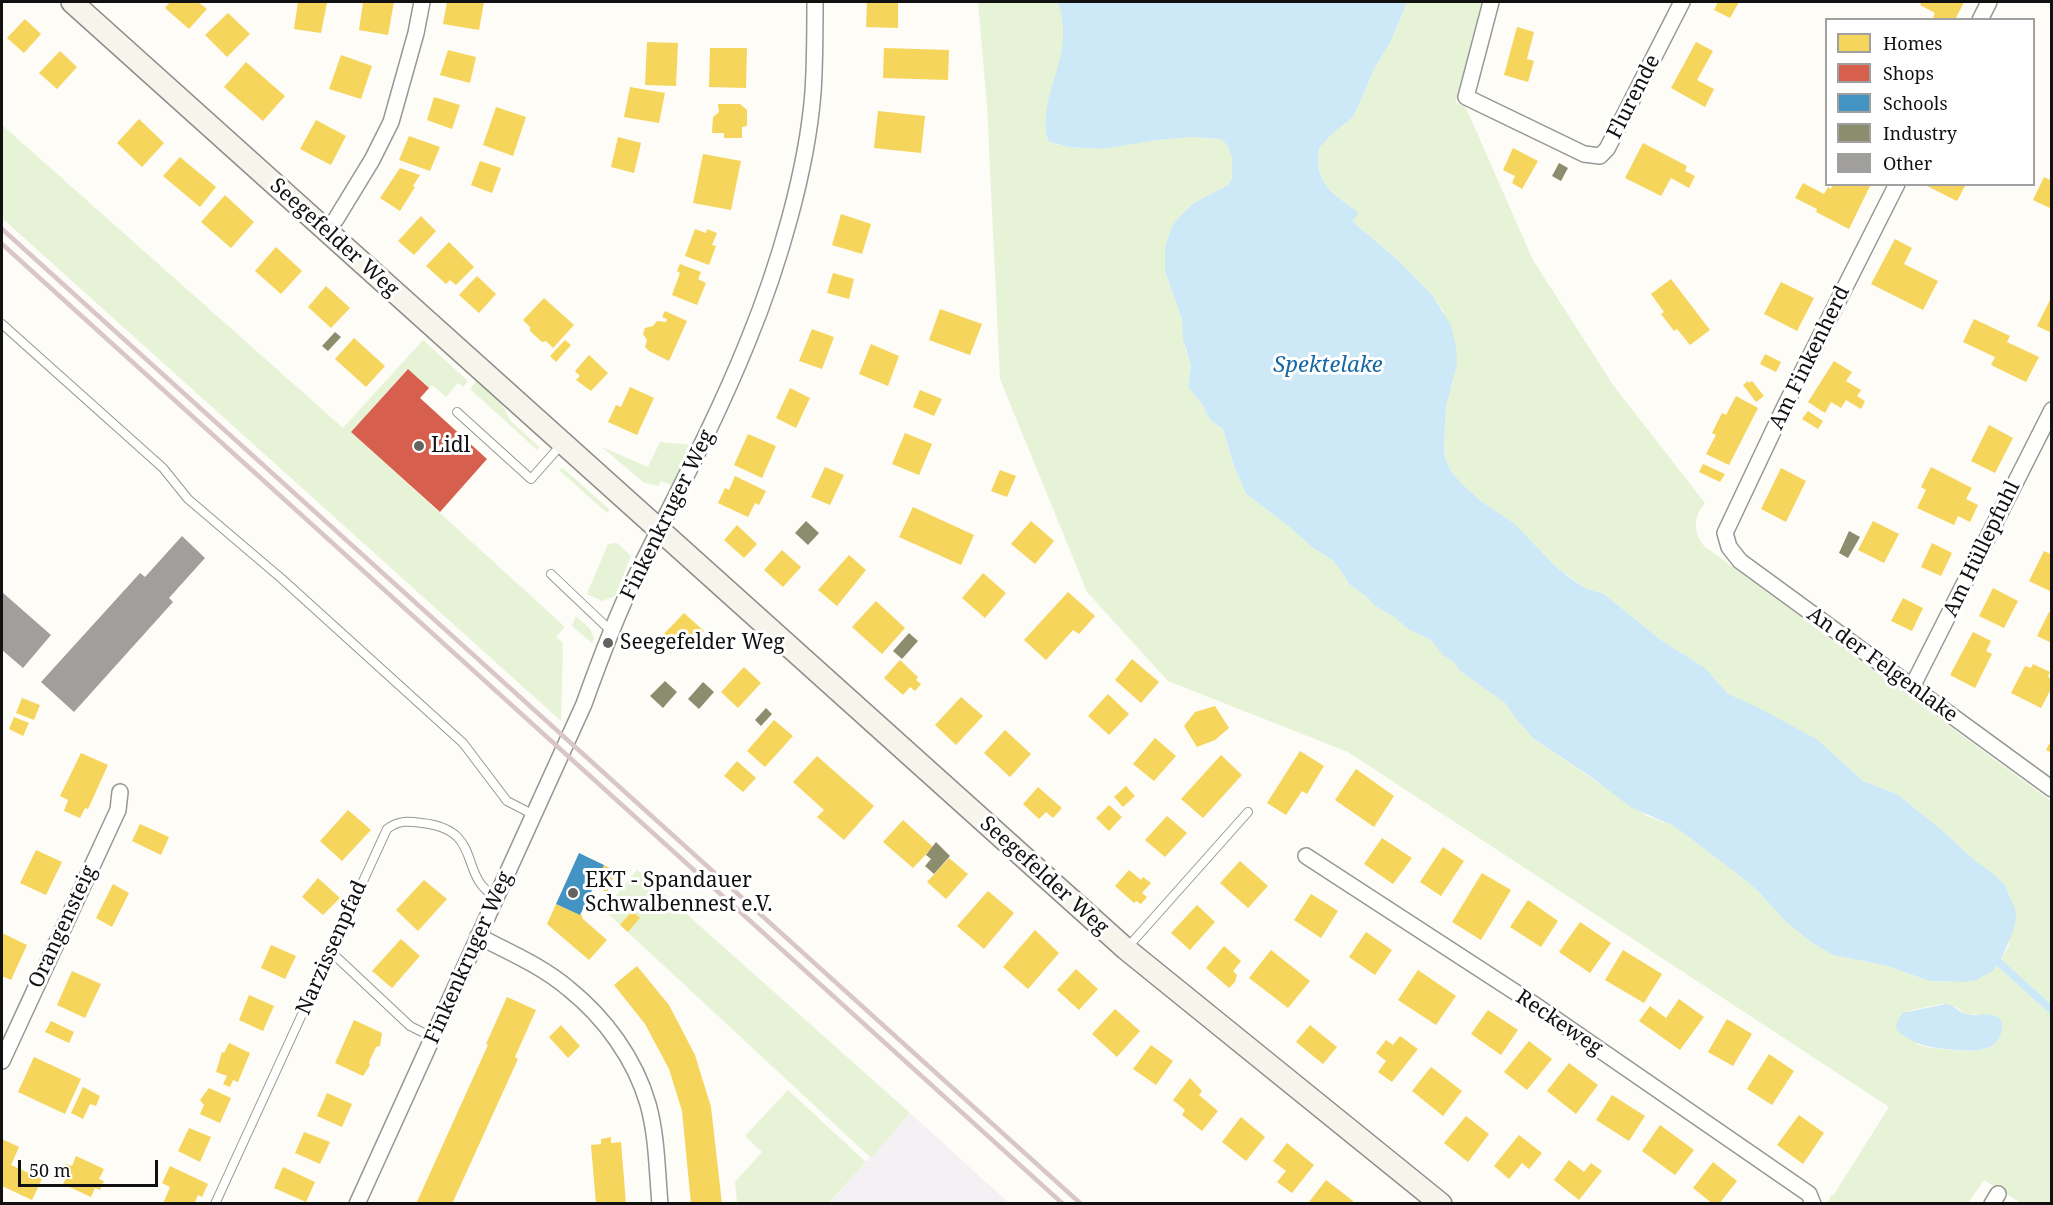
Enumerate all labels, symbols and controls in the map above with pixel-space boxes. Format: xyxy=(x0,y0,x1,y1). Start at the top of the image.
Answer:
legend xyxy=(1825,18,2035,186)
text: Homes xyxy=(1883,31,1942,55)
street label: Flurende xyxy=(1602,51,1666,143)
text: Shops xyxy=(1883,61,1934,85)
text: Schools xyxy=(1883,91,1948,115)
text: Industry xyxy=(1883,121,1957,145)
text: Other xyxy=(1883,151,1932,175)
street label: Seegefelder Weg xyxy=(264,174,404,302)
street label: Am Finkenherd xyxy=(1764,282,1856,434)
water label: Spektelake xyxy=(1273,353,1383,379)
street label: Finkenkruger Weg xyxy=(616,426,720,604)
place label: Lidl xyxy=(431,433,470,459)
marker: Lidl xyxy=(412,439,426,453)
street label: Am Hüllepfuhl xyxy=(1938,477,2026,621)
street label: An der Felgenlake xyxy=(1802,602,1962,728)
place label: Seegefelder Weg xyxy=(620,630,785,656)
marker: Seegefelder Weg xyxy=(601,636,615,650)
street label: Seegefelder Weg xyxy=(974,812,1114,940)
street label: Orangensteig xyxy=(24,862,102,992)
street label: Finkenkruger Weg xyxy=(420,868,518,1048)
place label: EKT - Spandauer Schwalbennest e.V. xyxy=(585,868,773,918)
street label: Narzissenpfad xyxy=(291,877,373,1019)
marker: EKT - Spandauer Schwalbennest e.V. xyxy=(566,886,580,900)
street label: Reckeweg xyxy=(1511,985,1607,1061)
scale bar xyxy=(21,1148,160,1186)
text: 50 m xyxy=(29,1158,71,1182)

